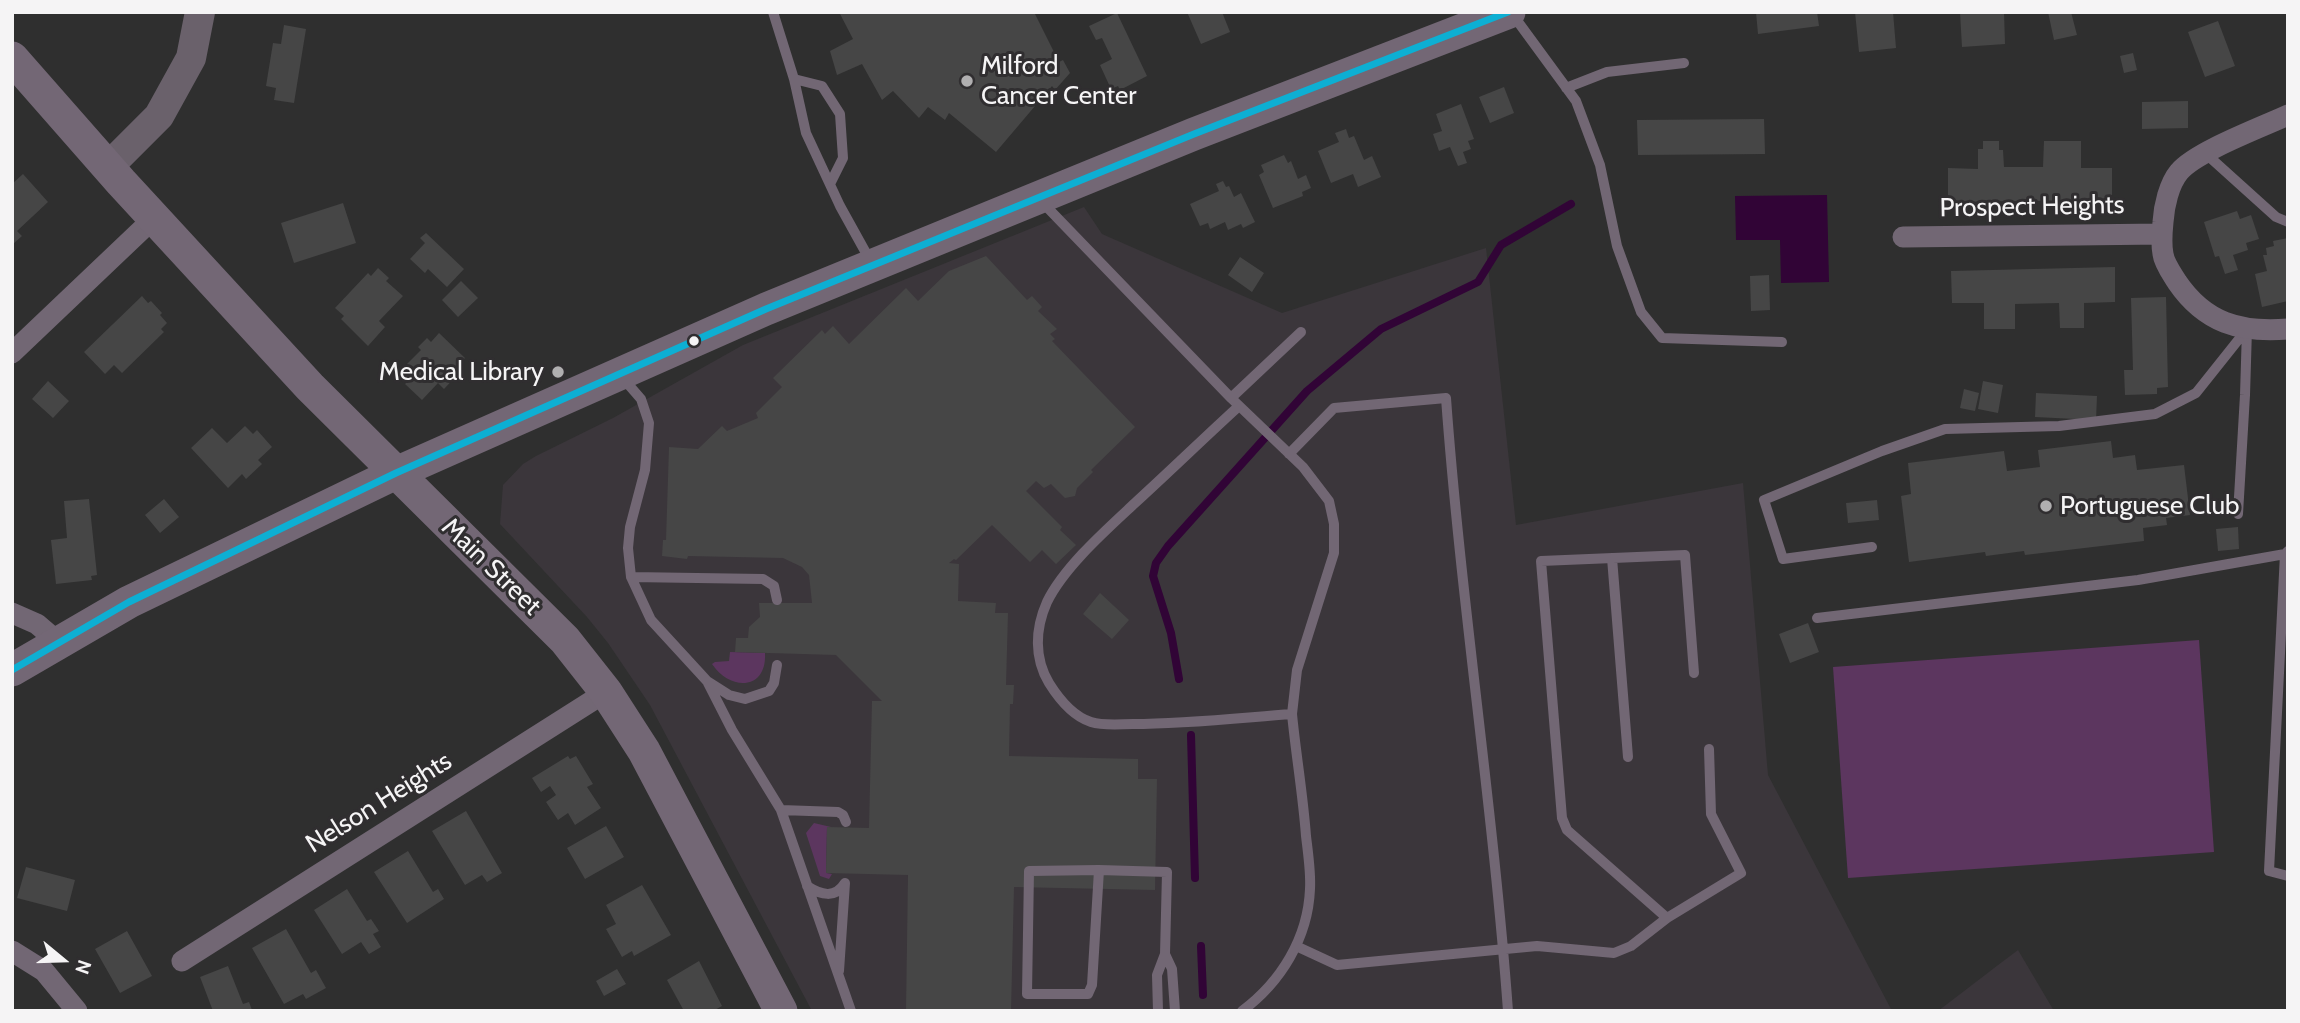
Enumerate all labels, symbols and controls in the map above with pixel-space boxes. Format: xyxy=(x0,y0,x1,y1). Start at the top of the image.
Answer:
place label: Milford Cancer Center xyxy=(981,50,1137,112)
marker: Milford Cancer Center xyxy=(959,73,975,89)
street label: Prospect Heights xyxy=(1939,190,2125,224)
unlabelled marker xyxy=(687,334,701,348)
place label: Medical Library xyxy=(379,356,544,388)
marker: Medical Library xyxy=(550,364,566,380)
place label: Portuguese Club xyxy=(2060,490,2239,522)
marker: Portuguese Club xyxy=(2038,498,2054,514)
street label: Main Street xyxy=(435,512,547,622)
street label: Nelson Heights xyxy=(300,746,458,860)
north arrow xyxy=(28,925,98,995)
text: N xyxy=(70,957,96,977)

